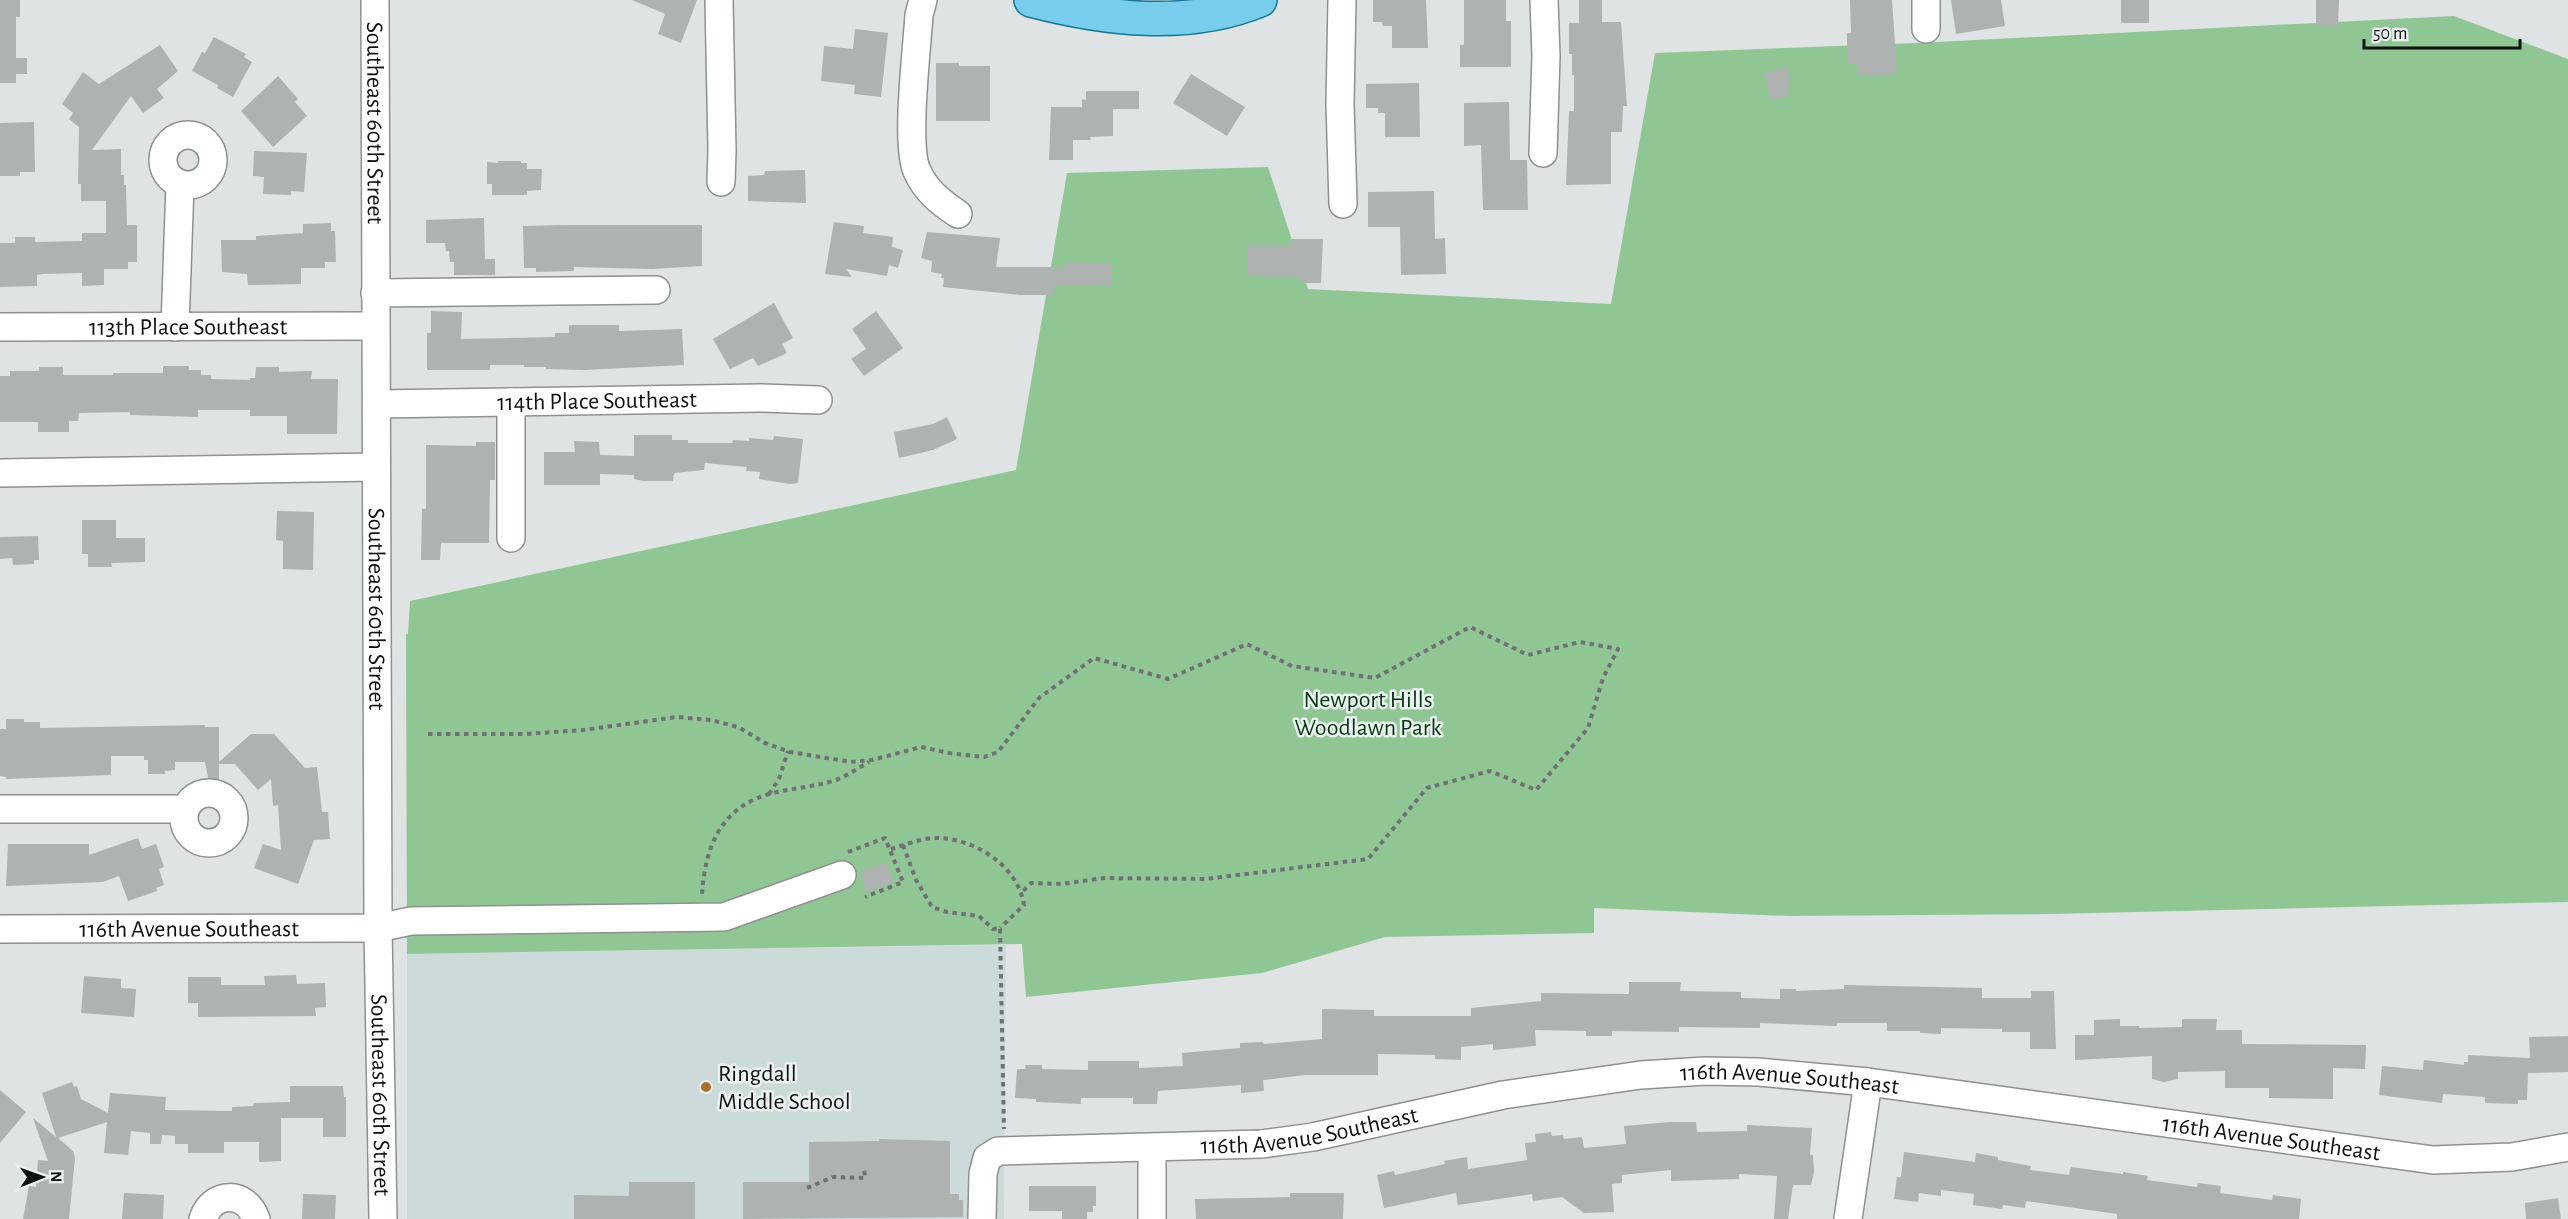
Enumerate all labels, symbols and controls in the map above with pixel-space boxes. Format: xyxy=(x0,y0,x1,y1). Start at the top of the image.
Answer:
scale bar xyxy=(2364,12,2520,50)
street label: Southeast 60th Street xyxy=(362,22,387,225)
text: 50 m xyxy=(2373,25,2407,43)
street label: 113th Place Southeast xyxy=(89,315,287,340)
street label: 114th Place Southeast xyxy=(497,388,697,415)
street label: Southeast 60th Street xyxy=(364,508,388,711)
park label: Newport Hills Woodlawn Park xyxy=(1294,688,1442,740)
street label: 116th Avenue Southeast xyxy=(79,917,299,942)
street label: Southeast 60th Street xyxy=(366,994,394,1197)
street label: 116th Avenue Southeast xyxy=(1679,1060,1901,1099)
place label: Ringdall Middle School xyxy=(718,1062,851,1114)
marker: Ringdall Middle School xyxy=(699,1080,713,1094)
street label: 116th Avenue Southeast xyxy=(1200,1103,1420,1159)
street label: 116th Avenue Southeast xyxy=(2161,1112,2382,1166)
north arrow xyxy=(12,1147,72,1207)
text: N xyxy=(48,1171,64,1182)

